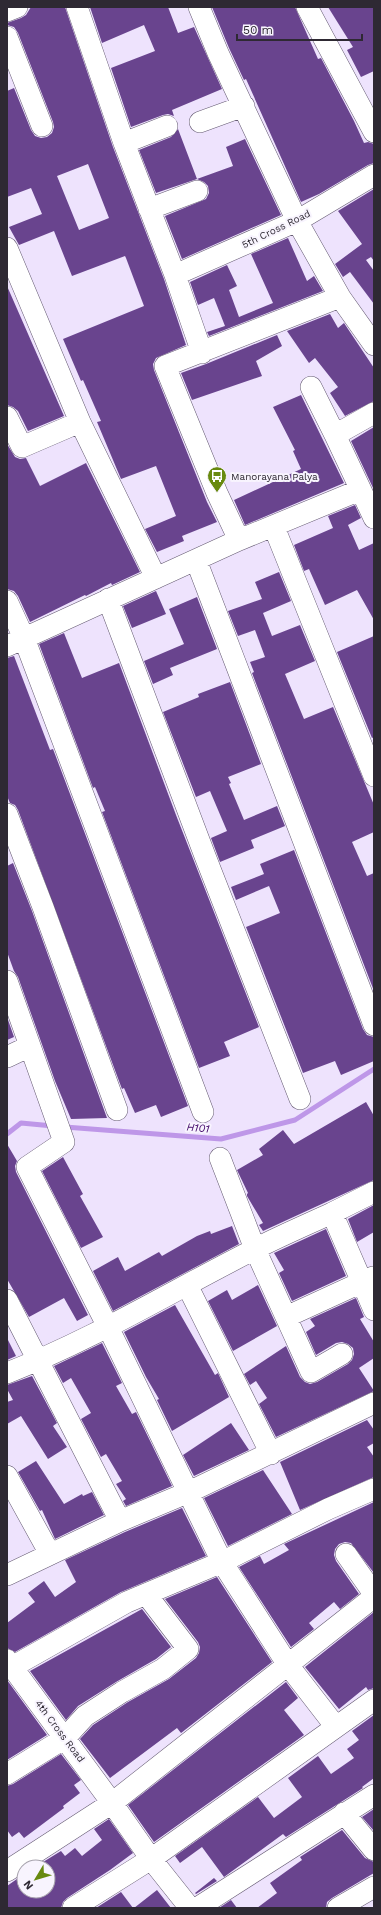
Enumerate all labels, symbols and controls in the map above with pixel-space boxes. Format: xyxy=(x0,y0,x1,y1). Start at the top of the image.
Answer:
scale bar xyxy=(237,16,362,42)
text: 50 m xyxy=(243,23,273,37)
street label: 5th Cross Road xyxy=(240,208,312,250)
bus stop icon: Manorayana Palya xyxy=(206,465,228,493)
place label: Manorayana Palya xyxy=(231,471,318,482)
water label: H101 xyxy=(186,1121,211,1136)
street label: 4th Cross Road xyxy=(33,1698,87,1764)
north arrow xyxy=(16,1859,56,1899)
text: N xyxy=(21,1878,36,1892)

